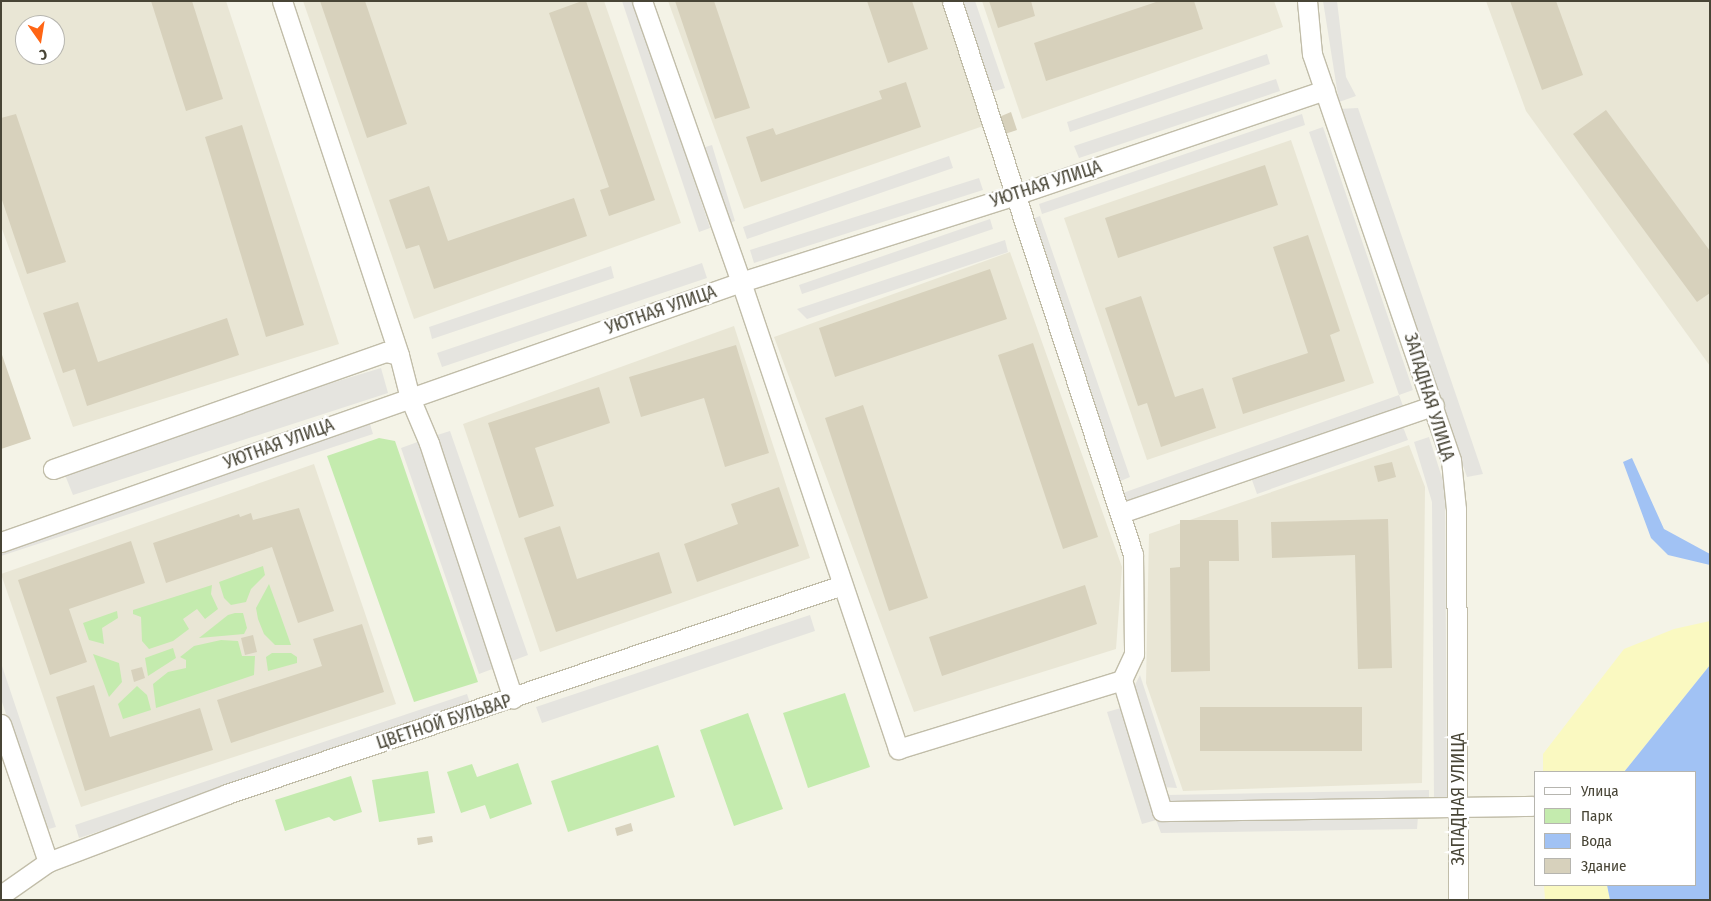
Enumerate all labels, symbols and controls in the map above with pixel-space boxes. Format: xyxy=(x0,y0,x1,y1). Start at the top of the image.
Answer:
north arrow xyxy=(15,15,65,65)
text: С xyxy=(38,45,49,63)
street label: УЮТНАЯ УЛИЦА xyxy=(988,156,1104,212)
street label: УЮТНАЯ УЛИЦА xyxy=(603,281,719,339)
street label: ЗАПАДНАЯ УЛИЦА xyxy=(1399,330,1459,464)
street label: УЮТНАЯ УЛИЦА xyxy=(221,414,337,474)
street label: ЦВЕТНОЙ БУЛЬВАР xyxy=(374,690,514,754)
street label: ЗАПАДНАЯ УЛИЦА xyxy=(1447,733,1469,865)
legend xyxy=(1534,771,1696,886)
text: Улица xyxy=(1581,782,1619,800)
text: Парк xyxy=(1581,807,1612,825)
text: Вода xyxy=(1581,832,1612,850)
text: Здание xyxy=(1581,857,1627,875)

